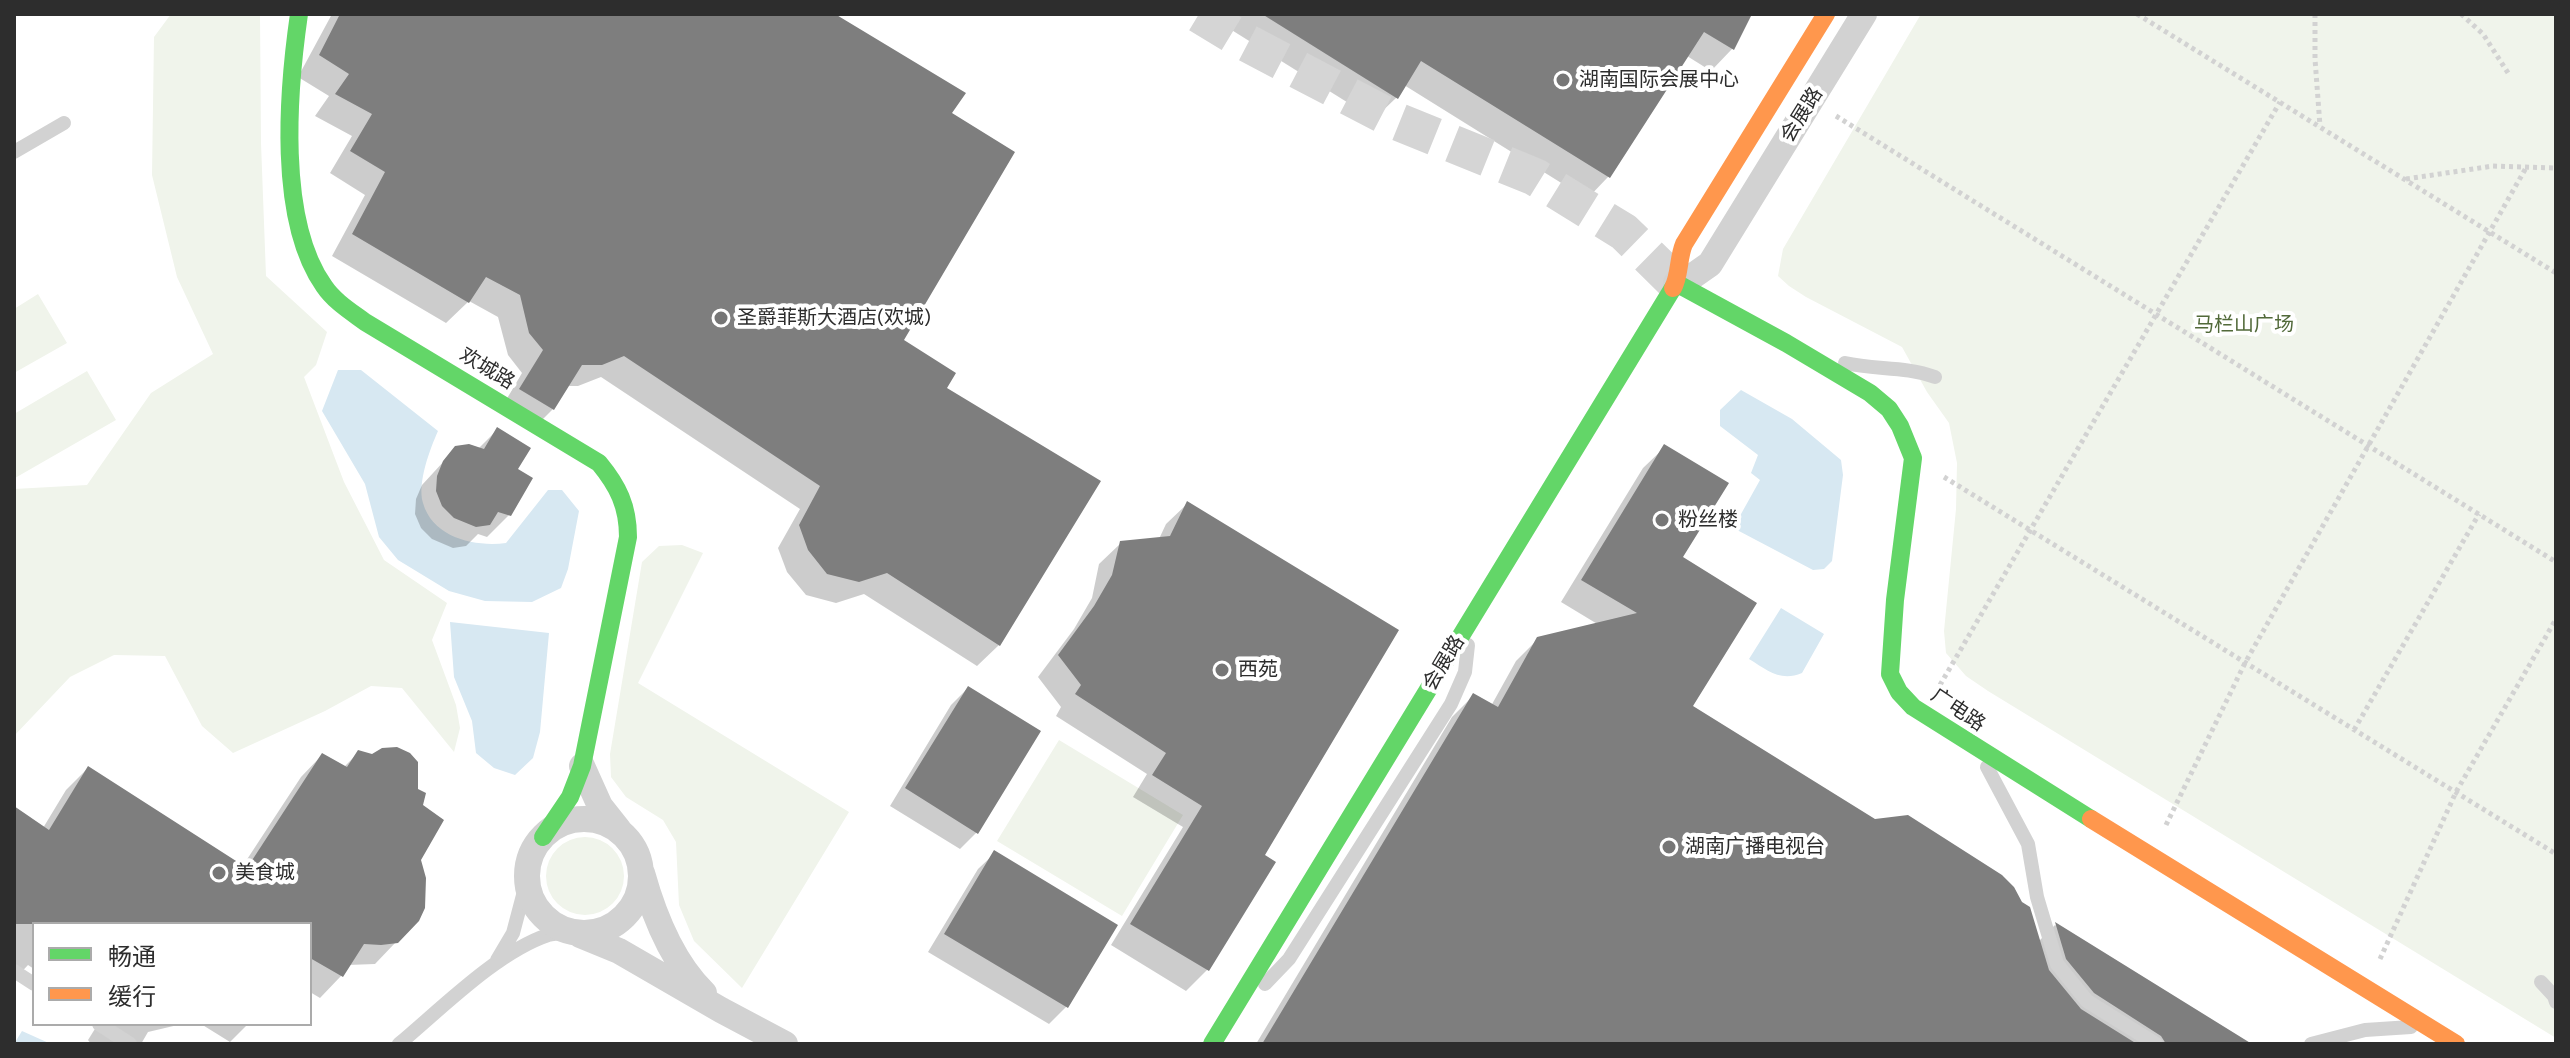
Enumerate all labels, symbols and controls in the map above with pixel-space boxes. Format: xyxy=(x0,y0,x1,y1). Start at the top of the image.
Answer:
place label: 湖南国际会展中心 xyxy=(1579,68,1739,92)
marker: 湖南国际会展中心 xyxy=(1554,71,1572,89)
street label: 会展路 xyxy=(1776,83,1828,147)
place label: 圣爵菲斯大酒店(欢城) xyxy=(737,306,931,330)
marker: 圣爵菲斯大酒店(欢城) xyxy=(712,309,730,327)
park label: 马栏山广场 xyxy=(2194,313,2294,337)
street label: 欢城路 xyxy=(455,343,519,395)
place label: 粉丝楼 xyxy=(1678,508,1738,532)
marker: 粉丝楼 xyxy=(1653,511,1671,529)
street label: 会展路 xyxy=(1418,631,1470,695)
place label: 西苑 xyxy=(1238,658,1278,682)
marker: 西苑 xyxy=(1213,661,1231,679)
street label: 广电路 xyxy=(1926,683,1990,737)
place label: 湖南广播电视台 xyxy=(1685,835,1825,859)
marker: 湖南广播电视台 xyxy=(1660,838,1678,856)
place label: 美食城 xyxy=(235,861,295,885)
marker: 美食城 xyxy=(210,864,228,882)
legend xyxy=(32,922,312,1026)
text: 畅通 xyxy=(108,942,156,971)
text: 缓行 xyxy=(108,982,156,1011)

